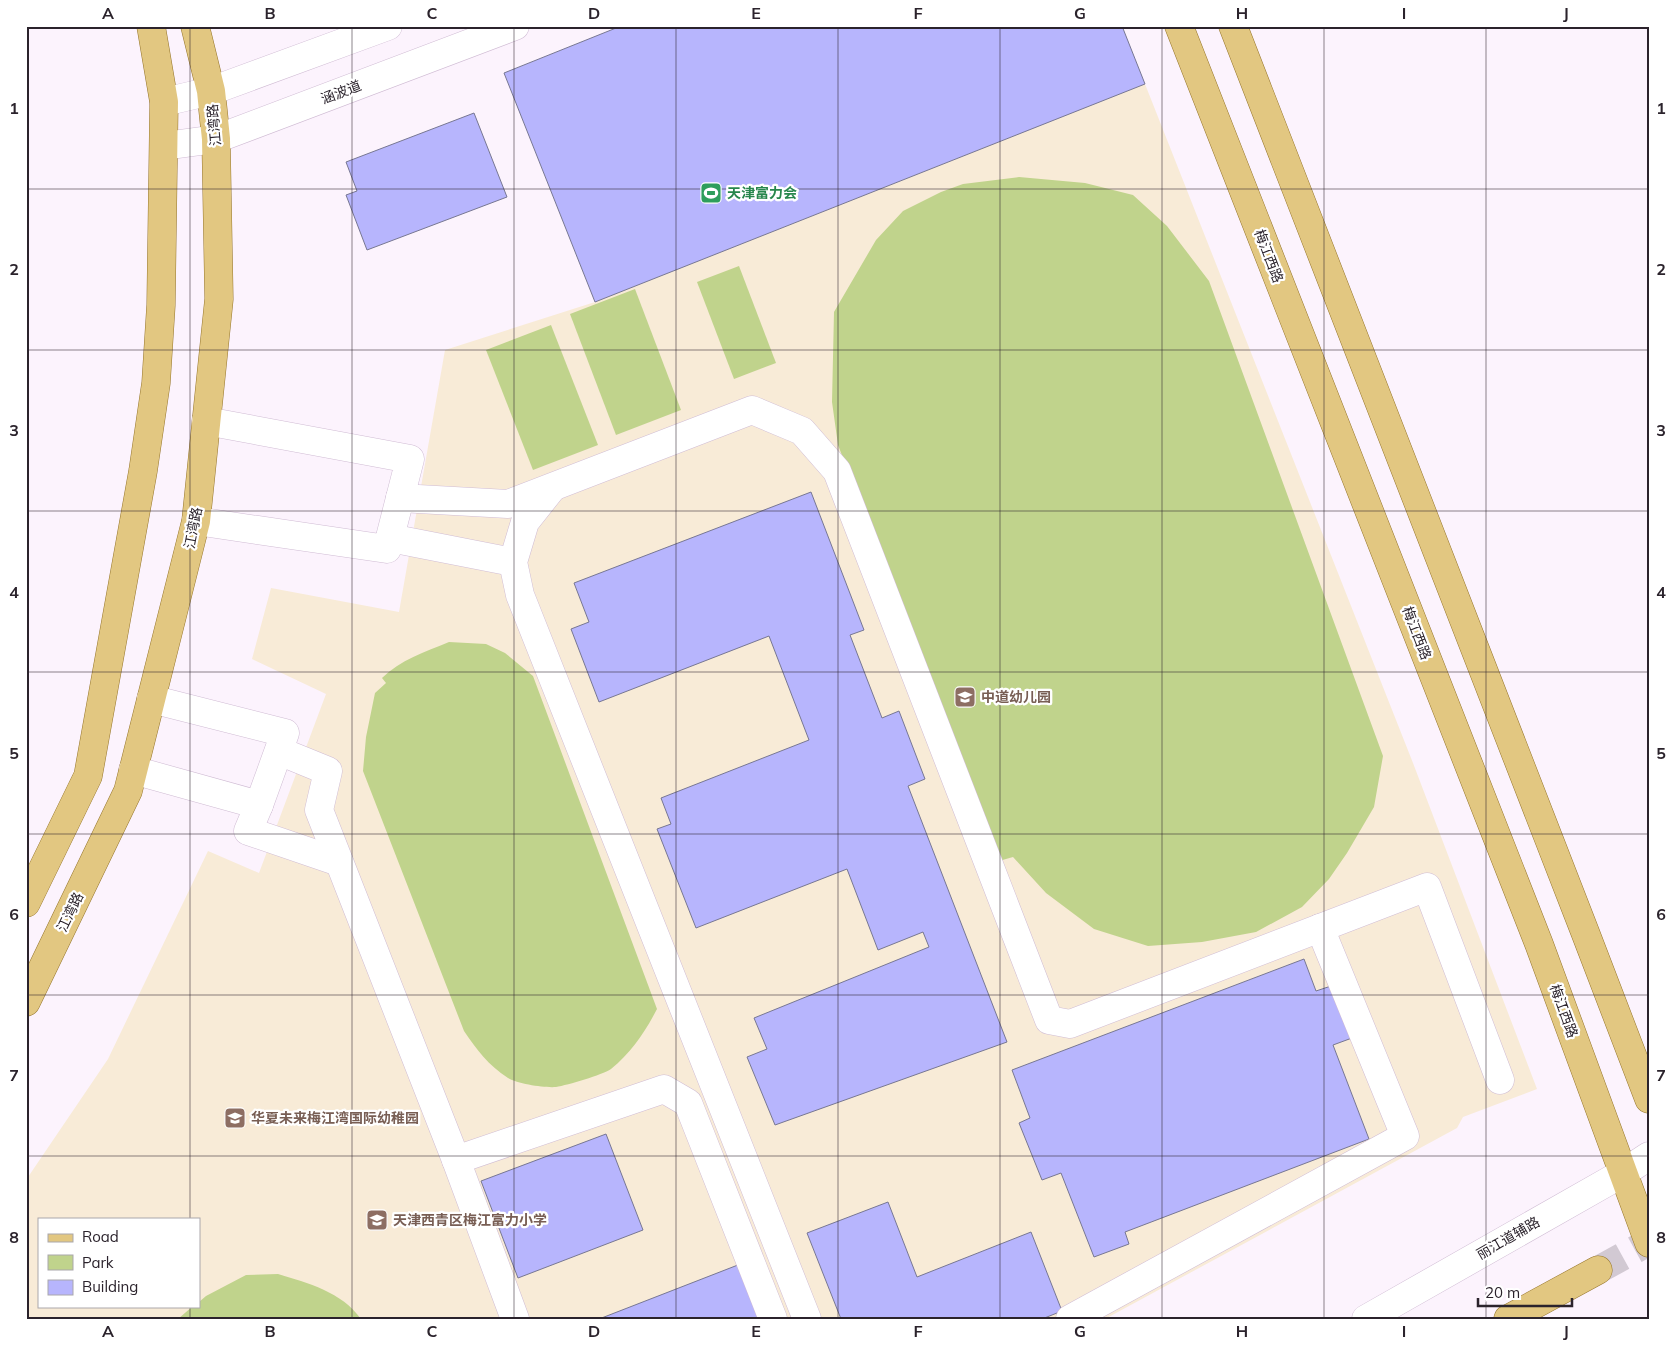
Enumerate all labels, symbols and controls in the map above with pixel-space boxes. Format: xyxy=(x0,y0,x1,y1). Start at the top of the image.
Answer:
text: A xyxy=(102,3,114,23)
text: B xyxy=(264,3,276,23)
text: C xyxy=(427,3,438,23)
text: D xyxy=(588,3,600,23)
text: E xyxy=(751,3,761,23)
text: F xyxy=(913,3,923,23)
text: G xyxy=(1074,3,1086,23)
text: H xyxy=(1236,3,1248,23)
text: I xyxy=(1402,3,1406,23)
text: J xyxy=(1563,3,1569,23)
street label: 涵波道 xyxy=(318,76,364,108)
text: 1 xyxy=(9,98,19,118)
text: 1 xyxy=(1656,98,1666,118)
street label: 江湾路 xyxy=(203,103,225,147)
sports icon: 天津富力会 xyxy=(699,181,723,205)
place label: 天津富力会 xyxy=(727,184,797,202)
street label: 梅江西路 xyxy=(1251,227,1287,285)
text: 2 xyxy=(9,259,19,279)
text: 2 xyxy=(1656,259,1666,279)
text: 3 xyxy=(9,420,19,440)
text: 3 xyxy=(1656,420,1666,440)
street label: 江湾路 xyxy=(180,506,206,550)
text: 4 xyxy=(9,582,19,602)
text: 4 xyxy=(1656,582,1666,602)
street label: 梅江西路 xyxy=(1399,604,1435,662)
school or university icon: 中道幼儿园 xyxy=(953,685,977,709)
place label: 中道幼儿园 xyxy=(981,688,1051,706)
text: 5 xyxy=(9,743,19,763)
text: 5 xyxy=(1656,743,1666,763)
street label: 江湾路 xyxy=(53,889,87,935)
text: 6 xyxy=(9,904,19,924)
text: 6 xyxy=(1656,904,1666,924)
street label: 梅江西路 xyxy=(1546,982,1582,1040)
text: 7 xyxy=(9,1065,19,1085)
text: 7 xyxy=(1656,1065,1666,1085)
school or university icon: 华夏未来梅江湾国际幼稚园 xyxy=(223,1106,247,1130)
place label: 华夏未来梅江湾国际幼稚园 xyxy=(251,1109,419,1127)
school or university icon: 天津西青区梅江富力小学 xyxy=(365,1208,389,1232)
place label: 天津西青区梅江富力小学 xyxy=(393,1211,547,1229)
street label: 丽江道辅路 xyxy=(1473,1213,1543,1263)
legend xyxy=(38,1218,200,1308)
text: 8 xyxy=(9,1227,19,1247)
text: Road xyxy=(82,1227,119,1246)
text: 8 xyxy=(1656,1227,1666,1247)
text: Park xyxy=(82,1253,114,1272)
scale bar xyxy=(1478,1275,1571,1307)
text: Building xyxy=(82,1277,138,1296)
text: 20 m xyxy=(1485,1283,1520,1302)
text: A xyxy=(102,1321,114,1341)
text: B xyxy=(264,1321,276,1341)
text: C xyxy=(427,1321,438,1341)
text: D xyxy=(588,1321,600,1341)
text: E xyxy=(751,1321,761,1341)
text: F xyxy=(913,1321,923,1341)
text: G xyxy=(1074,1321,1086,1341)
text: H xyxy=(1236,1321,1248,1341)
text: I xyxy=(1402,1321,1406,1341)
text: J xyxy=(1563,1321,1569,1341)

